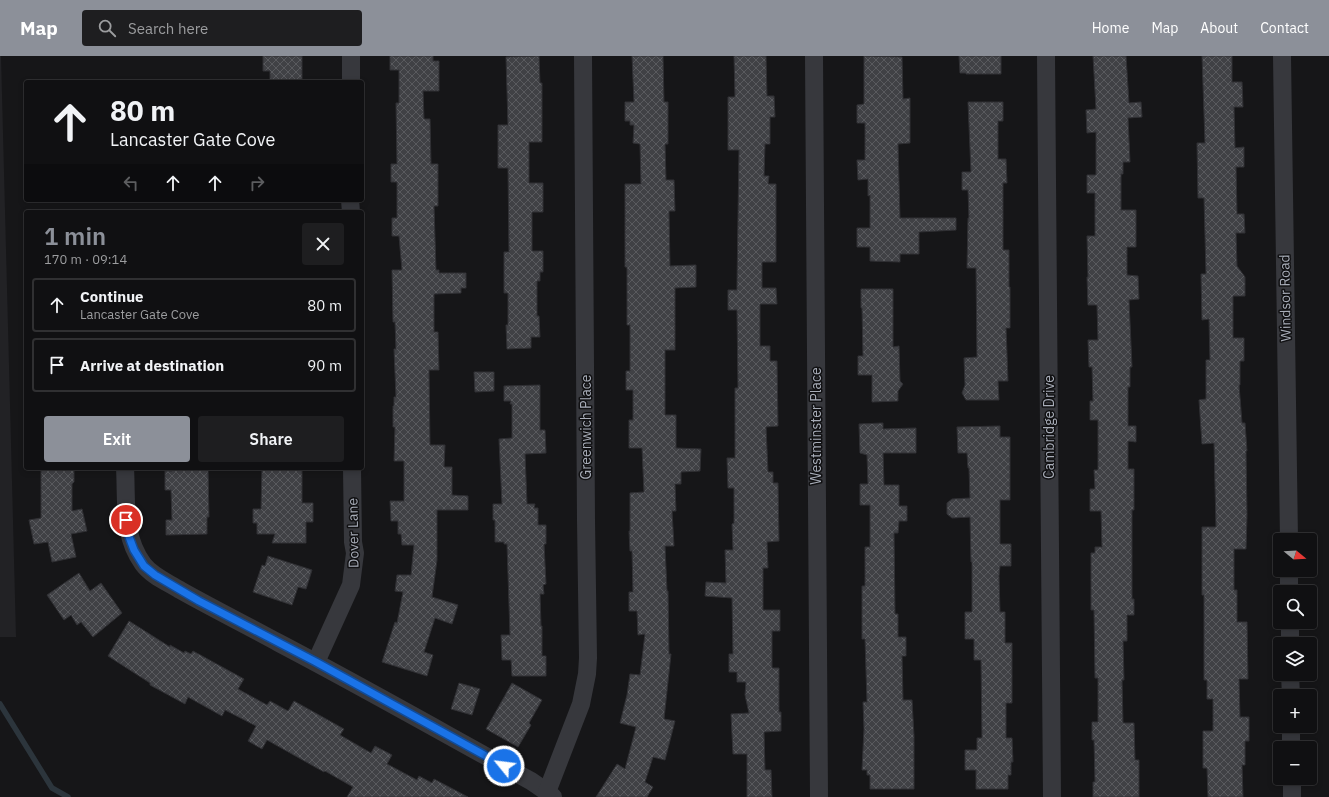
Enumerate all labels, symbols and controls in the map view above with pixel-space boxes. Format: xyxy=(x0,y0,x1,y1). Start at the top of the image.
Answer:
search box xyxy=(82,10,362,46)
text: Map xyxy=(20,16,58,40)
icon: search xyxy=(96,17,118,39)
text: Search here xyxy=(128,19,208,38)
text: Home xyxy=(1092,19,1129,37)
text: Map xyxy=(1151,19,1178,37)
text: About xyxy=(1200,19,1238,37)
text: Contact xyxy=(1260,19,1309,37)
text: 80 m xyxy=(110,92,175,129)
icon: ahead xyxy=(44,96,96,148)
text: Lancaster Gate Cove xyxy=(110,128,275,151)
icon: left xyxy=(120,172,142,194)
icon: ahead xyxy=(162,172,184,194)
icon: ahead xyxy=(204,172,226,194)
icon: right xyxy=(246,172,268,194)
text: 1 min xyxy=(44,220,106,252)
button: close xyxy=(302,223,344,265)
text: 170 m · 09:14 xyxy=(44,251,127,268)
street label: Windsor Road xyxy=(1275,254,1295,342)
text: Continue xyxy=(80,287,144,306)
icon: ahead xyxy=(46,294,68,316)
text: 80 m xyxy=(307,296,342,315)
text: Lancaster Gate Cove xyxy=(80,306,199,323)
icon: arrive xyxy=(46,354,68,376)
text: Arrive at destination xyxy=(80,356,224,375)
text: 90 m xyxy=(307,356,342,375)
street label: Westminster Place xyxy=(807,367,825,485)
street label: Greenwich Place xyxy=(577,374,595,480)
street label: Cambridge Drive xyxy=(1040,375,1058,479)
button: Exit xyxy=(44,416,190,462)
button: Share xyxy=(198,416,344,462)
street label: Dover Lane xyxy=(343,497,363,568)
pin xyxy=(109,503,143,537)
icon: arrive xyxy=(115,509,137,531)
north arrow xyxy=(1273,533,1317,577)
map controls xyxy=(1273,533,1317,785)
button: search xyxy=(1273,585,1317,629)
button: layers xyxy=(1273,637,1317,681)
button: + xyxy=(1273,689,1317,733)
button: − xyxy=(1273,741,1317,785)
position arrow xyxy=(483,745,525,787)

